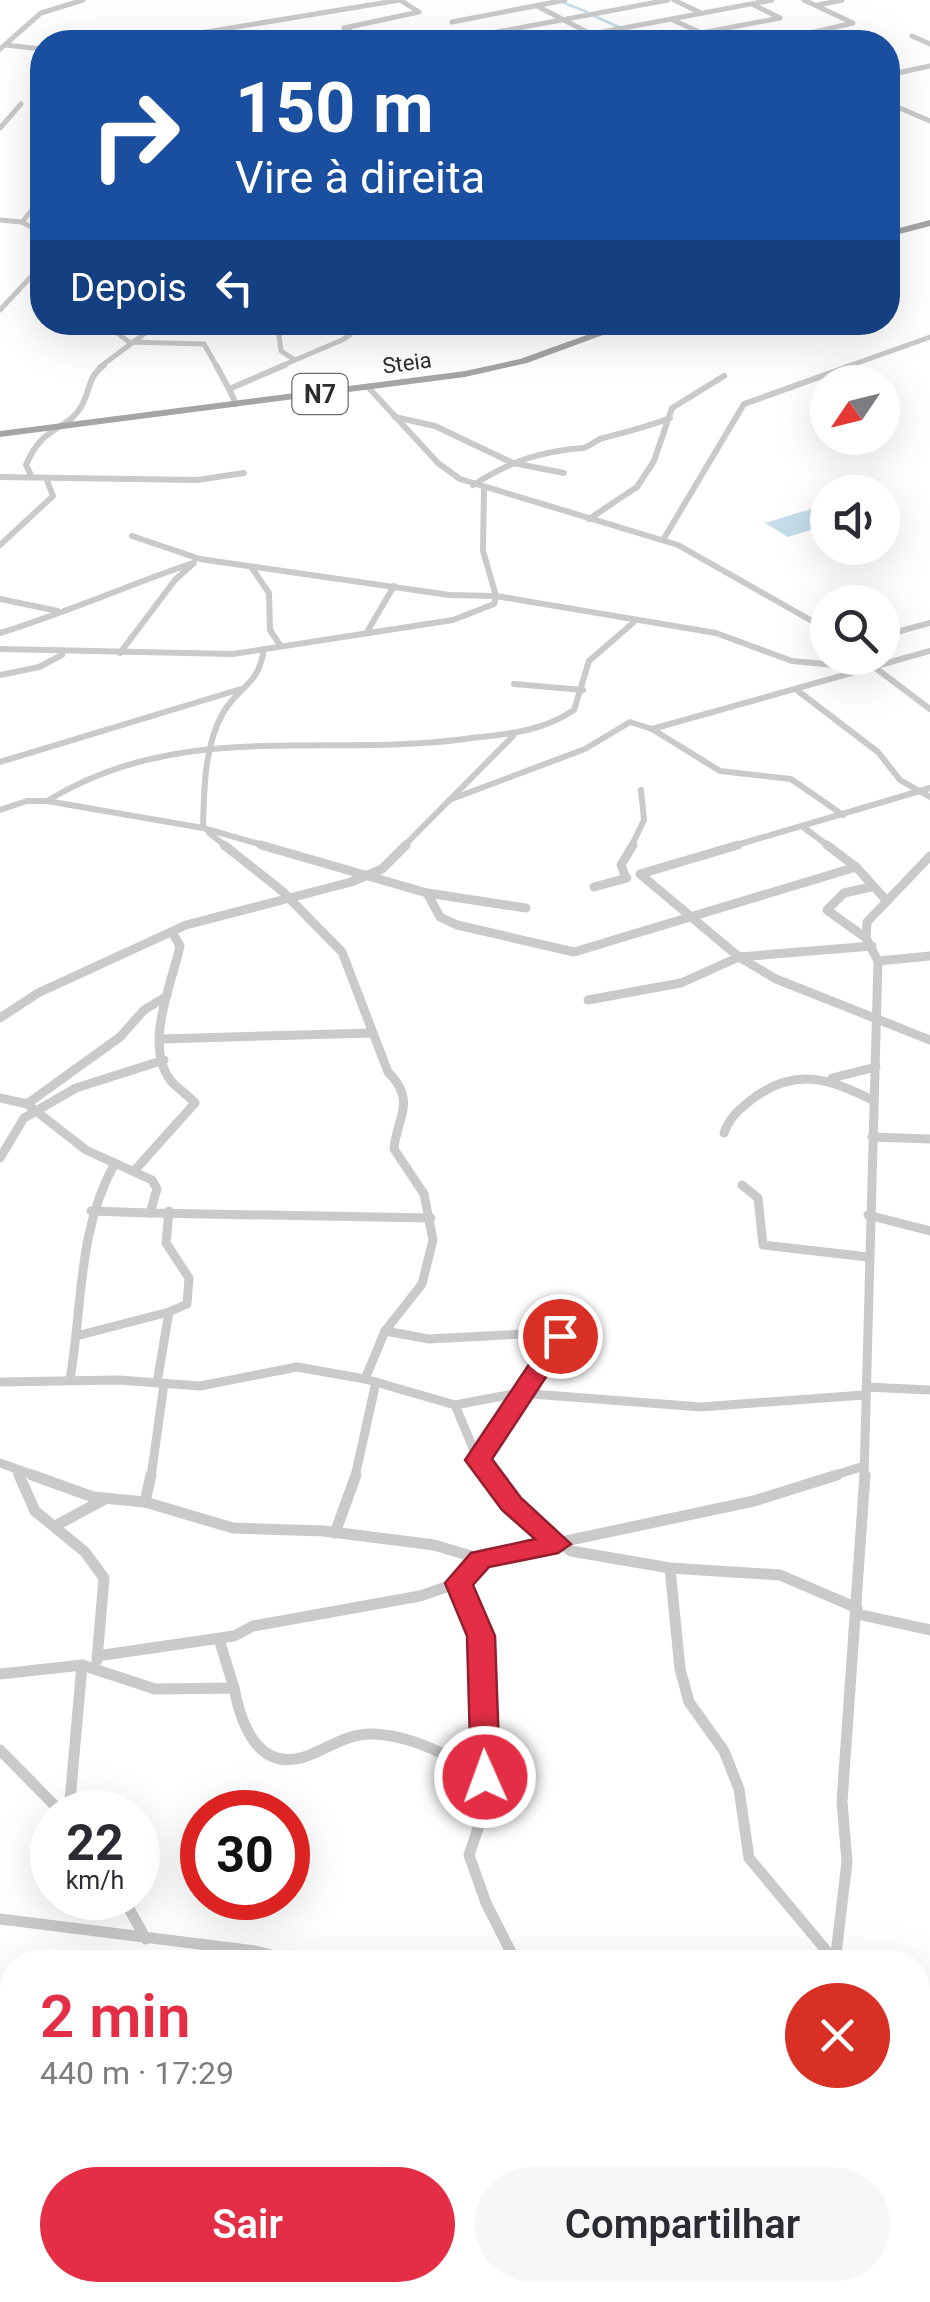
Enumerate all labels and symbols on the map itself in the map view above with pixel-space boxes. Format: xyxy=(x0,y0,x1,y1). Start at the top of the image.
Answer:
street label: Steia xyxy=(381,347,433,379)
north arrow xyxy=(810,365,900,455)
road number: N7 xyxy=(292,374,348,414)
pin xyxy=(518,1294,603,1379)
position arrow xyxy=(433,1725,537,1829)
speed limit sign: 30 xyxy=(180,1790,310,1920)

